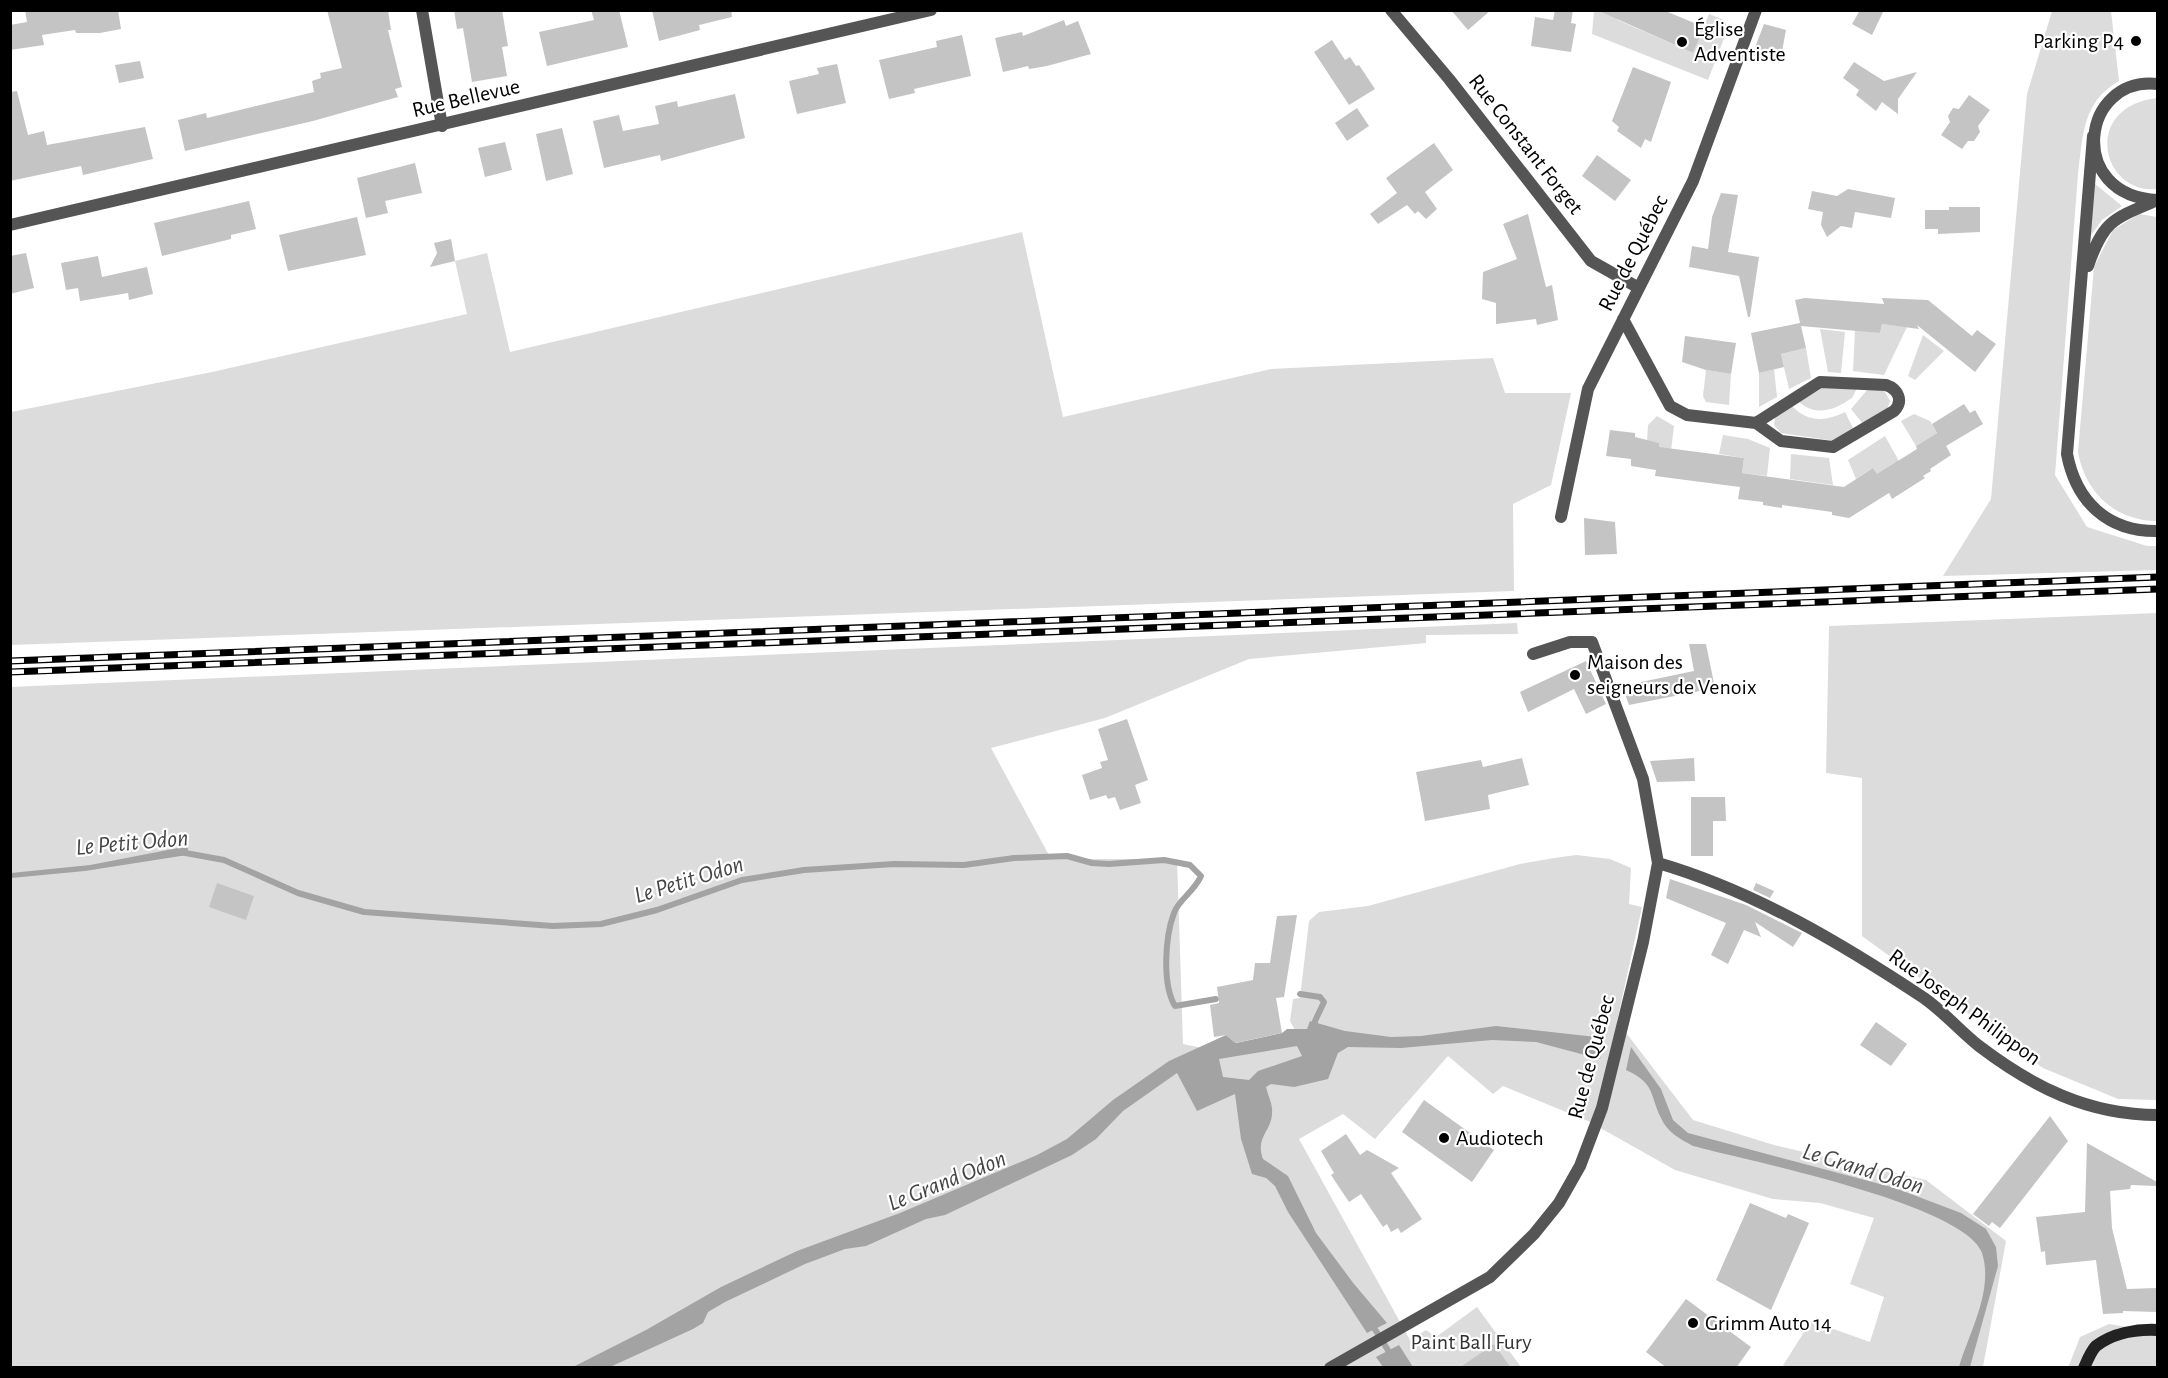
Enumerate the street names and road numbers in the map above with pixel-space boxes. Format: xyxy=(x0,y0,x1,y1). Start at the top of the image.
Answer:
street label: Rue Constant Forget xyxy=(1465,70,1587,218)
street label: Rue Bellevue xyxy=(410,75,522,121)
street label: Rue de Québec xyxy=(1594,191,1672,315)
street label: Rue Joseph Philippon xyxy=(1885,945,2045,1069)
street label: Rue de Québec xyxy=(1564,992,1618,1121)

